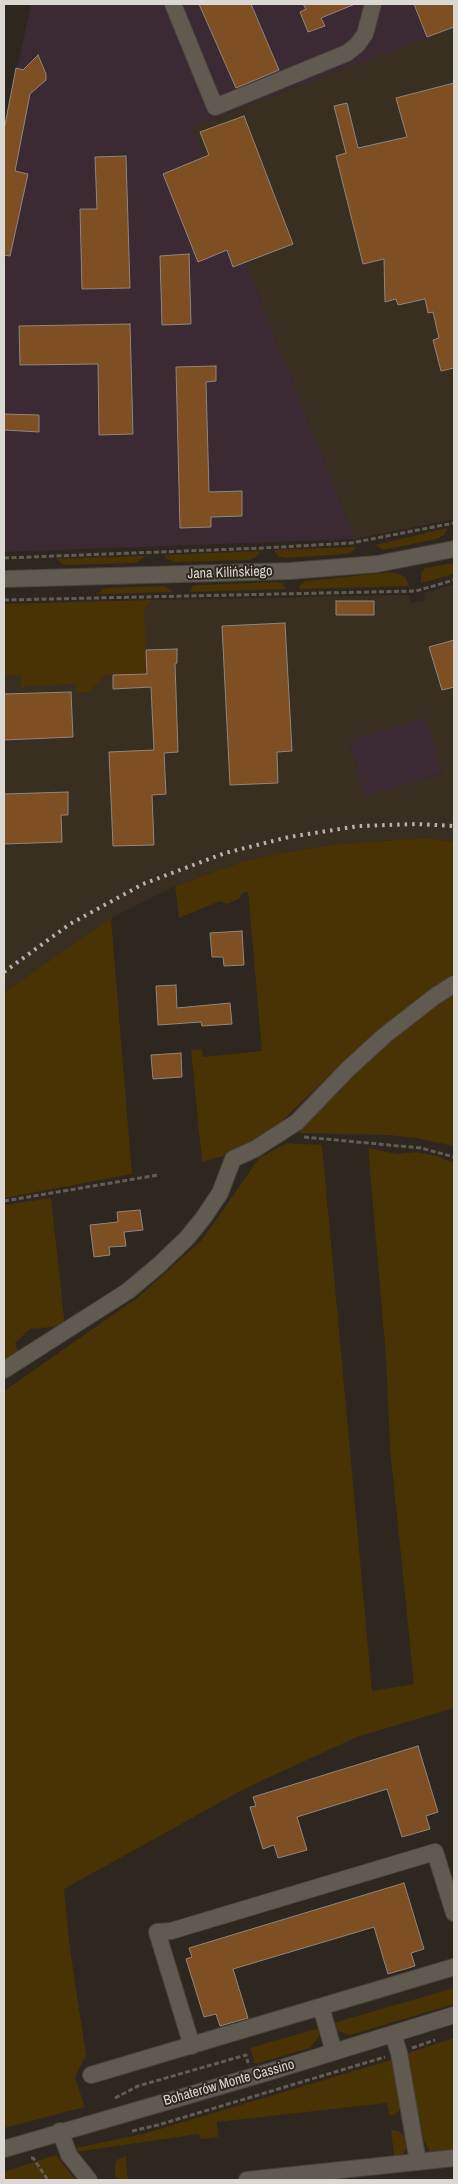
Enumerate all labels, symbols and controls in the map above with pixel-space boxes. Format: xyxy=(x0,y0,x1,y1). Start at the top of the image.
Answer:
street label: Jana Kilińskiego xyxy=(187,563,273,583)
street label: Bohaterów Monte Cassino xyxy=(162,2056,296,2110)

